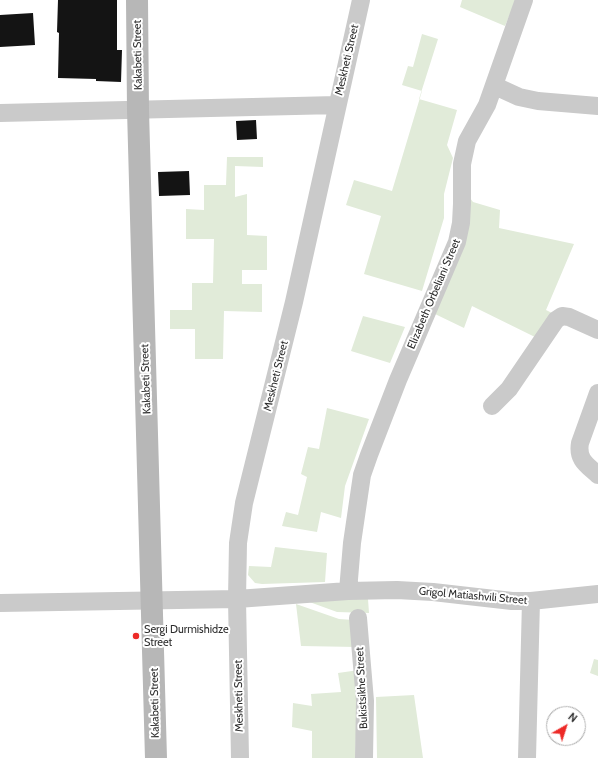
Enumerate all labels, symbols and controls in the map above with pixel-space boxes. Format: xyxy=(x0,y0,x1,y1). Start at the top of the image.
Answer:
street label: Kakabeti Street xyxy=(131,20,145,90)
street label: Meskheti Street xyxy=(332,23,362,97)
street label: Elizabeth Orbeliani Street xyxy=(405,237,463,351)
street label: Meskheti Street xyxy=(261,339,291,413)
street label: Kakabeti Street xyxy=(138,344,154,414)
street label: Grigol Matiashvili Street xyxy=(418,585,528,607)
place label: Sergi Durmishidze Street xyxy=(144,623,229,649)
marker: Sergi Durmishidze Street xyxy=(131,631,141,641)
street label: Bukistsikhe Street xyxy=(353,647,371,729)
street label: Meskheti Street xyxy=(232,660,246,732)
street label: Kakabeti Street xyxy=(148,668,162,738)
north arrow xyxy=(546,706,586,746)
text: N xyxy=(565,710,580,725)

